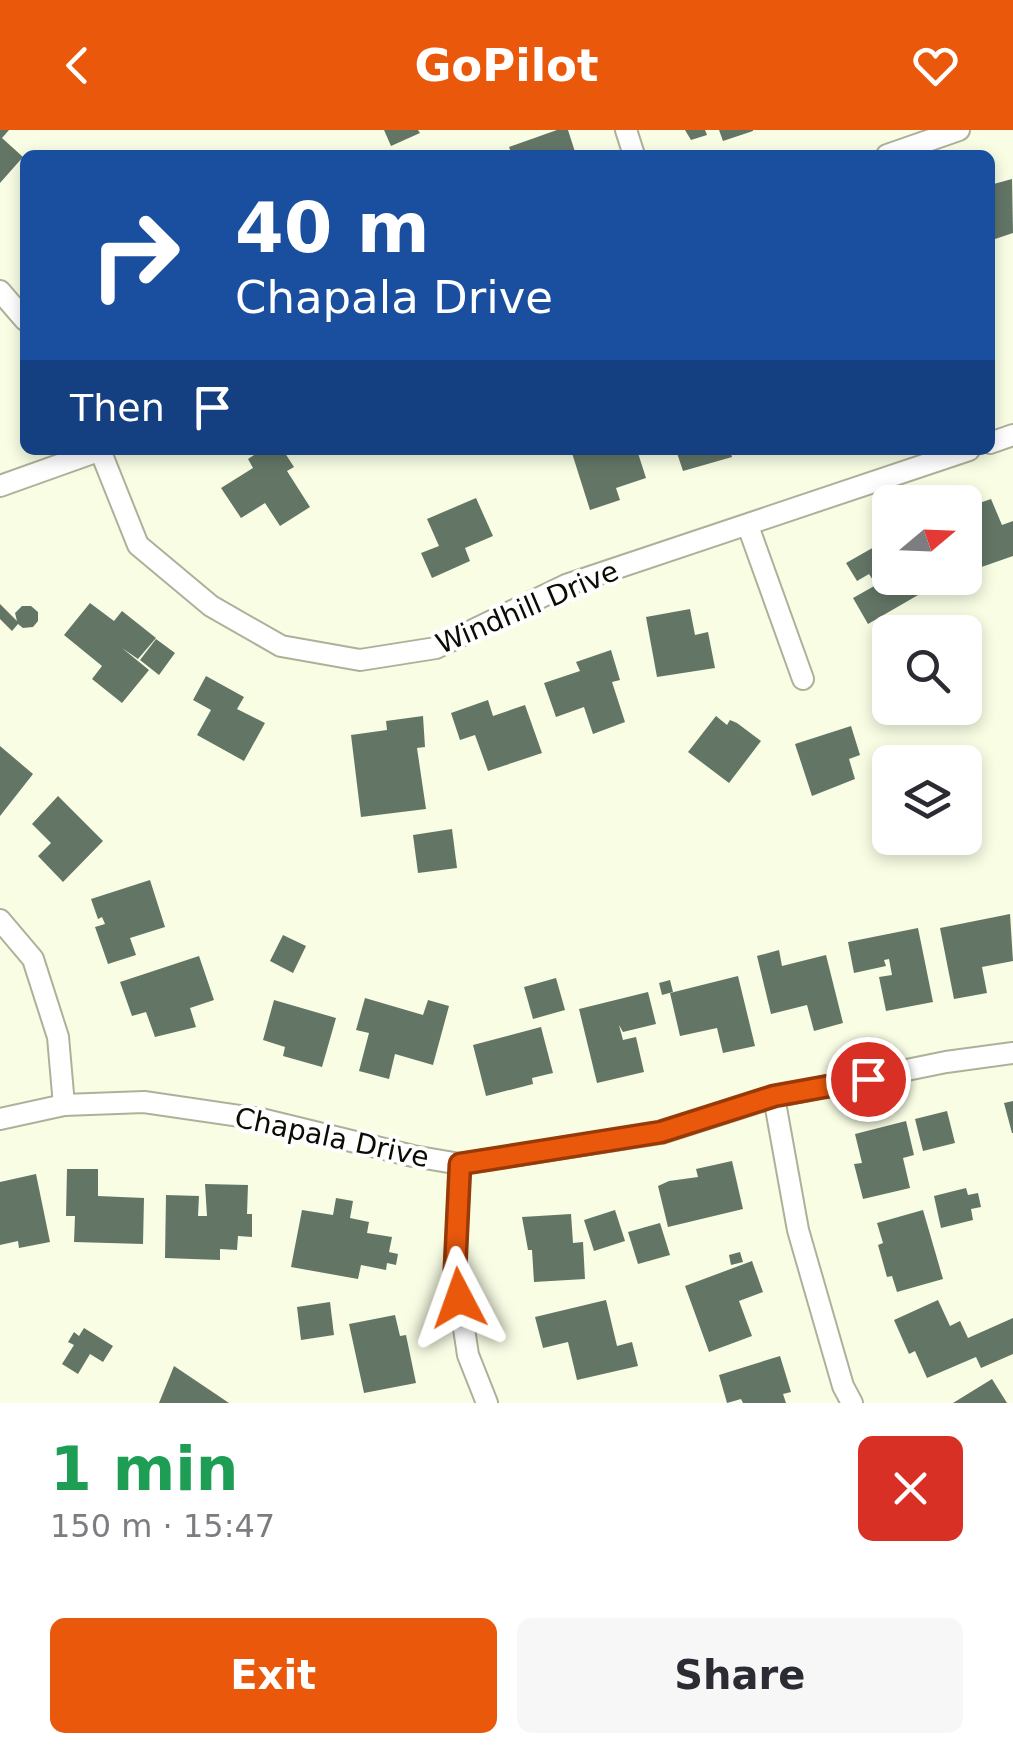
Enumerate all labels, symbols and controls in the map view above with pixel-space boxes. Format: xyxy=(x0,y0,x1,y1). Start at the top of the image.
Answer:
icon: back xyxy=(50,38,105,93)
icon: heart xyxy=(908,38,963,93)
text: GoPilot xyxy=(414,39,599,92)
text: 40 m xyxy=(235,187,430,269)
icon: right xyxy=(70,190,200,320)
text: Chapala Drive xyxy=(235,271,553,324)
icon: arrive xyxy=(185,380,240,435)
text: Then xyxy=(70,386,165,430)
north arrow xyxy=(872,485,982,595)
map controls xyxy=(872,485,982,855)
street label: Windhill Drive xyxy=(431,554,623,661)
button: search xyxy=(872,615,982,725)
button: layers xyxy=(872,745,982,855)
pin xyxy=(826,1037,911,1122)
icon: arrive xyxy=(841,1052,896,1107)
street label: Chapala Drive xyxy=(232,1101,432,1174)
position arrow xyxy=(407,1246,511,1350)
text: 1 min xyxy=(50,1434,238,1504)
button: close xyxy=(858,1436,963,1541)
text: 150 m · 15:47 xyxy=(50,1507,275,1545)
button: Exit xyxy=(50,1618,497,1733)
button: Share xyxy=(517,1618,963,1733)

